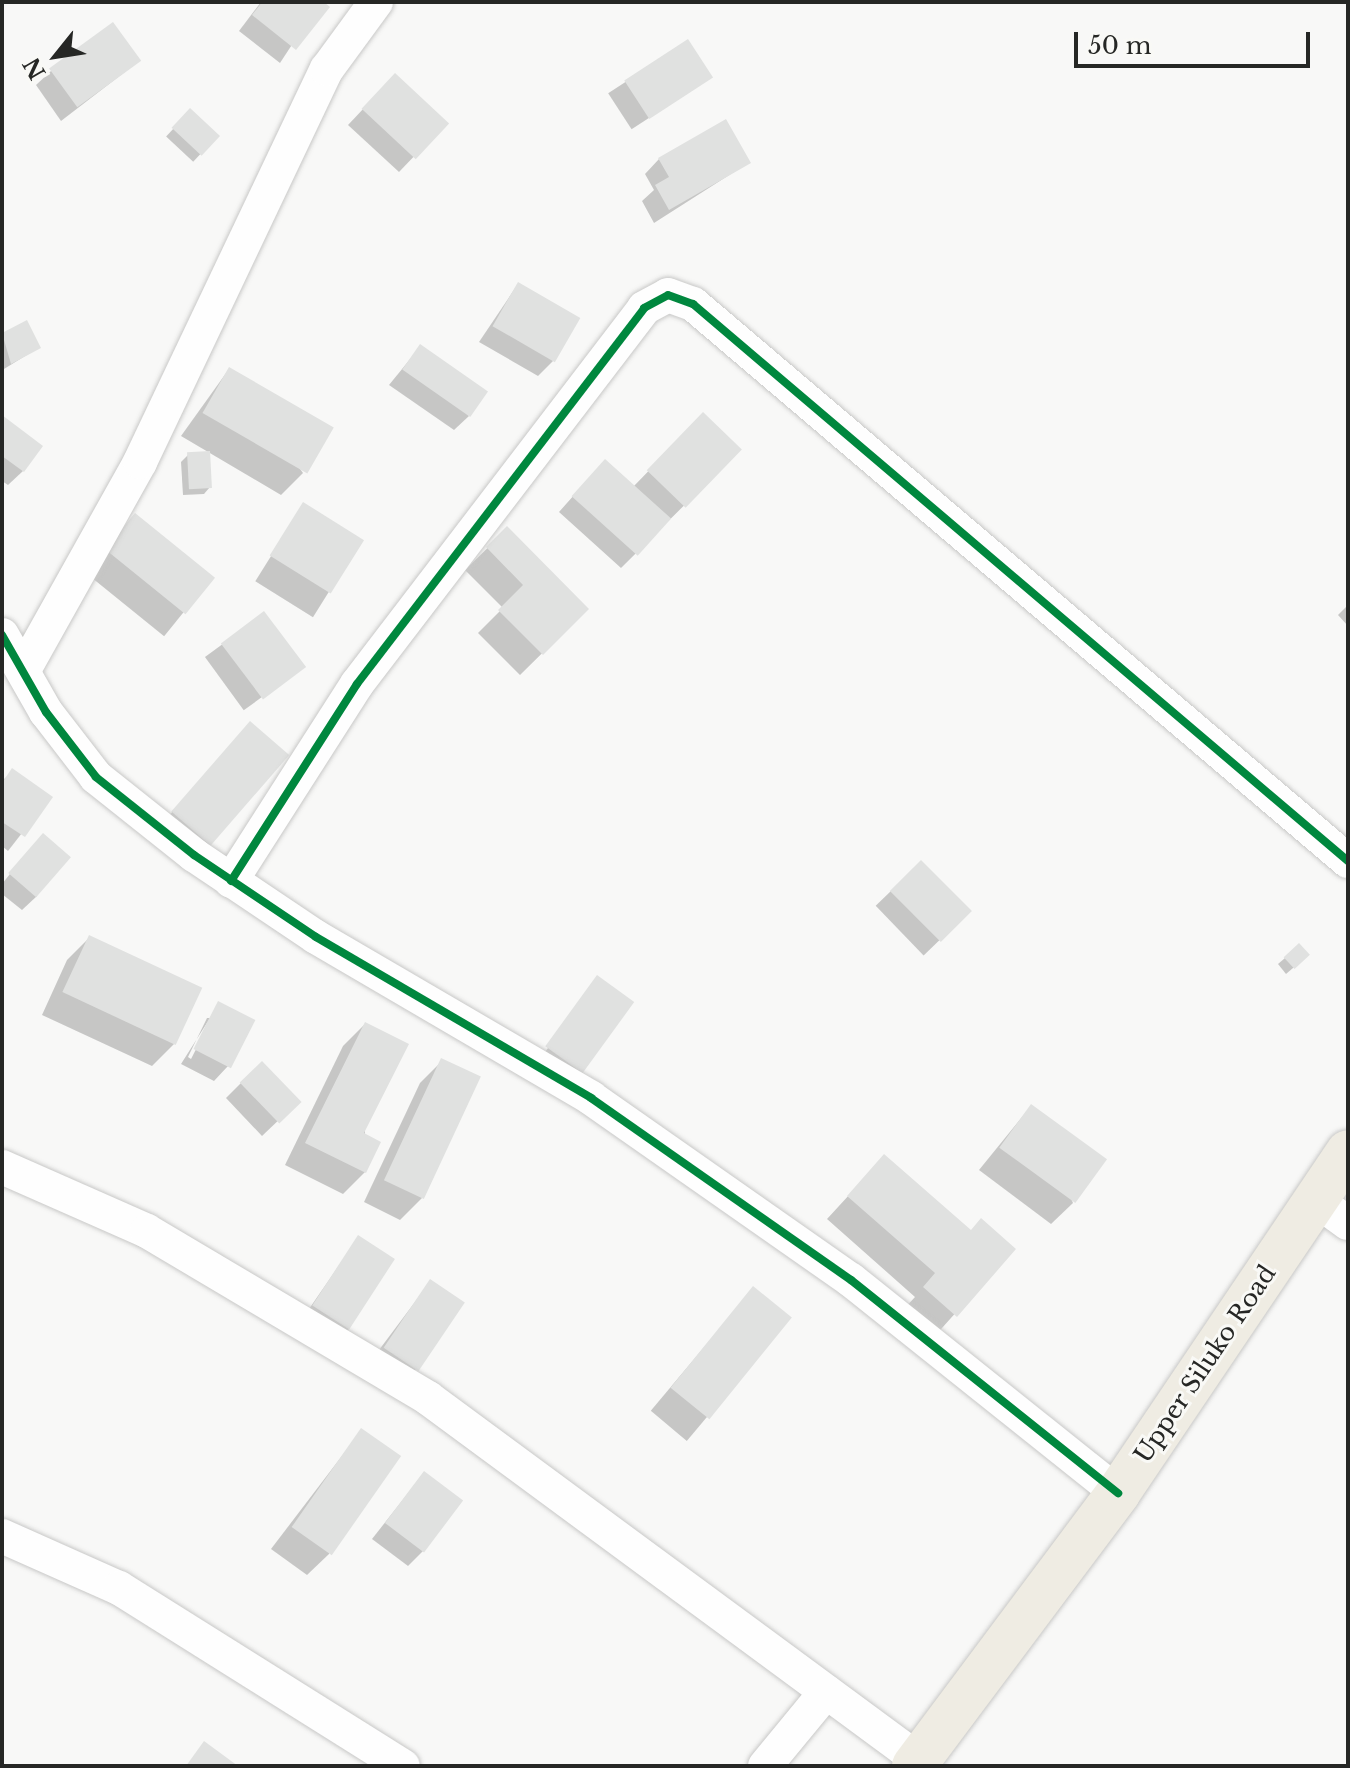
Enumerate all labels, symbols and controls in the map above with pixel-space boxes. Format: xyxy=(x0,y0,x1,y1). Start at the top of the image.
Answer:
north arrow xyxy=(16,16,96,96)
scale bar xyxy=(1078,16,1314,66)
text: 50 m xyxy=(1088,31,1151,60)
text: N xyxy=(18,53,52,84)
street label: Upper Siluko Road xyxy=(1128,1260,1282,1468)

